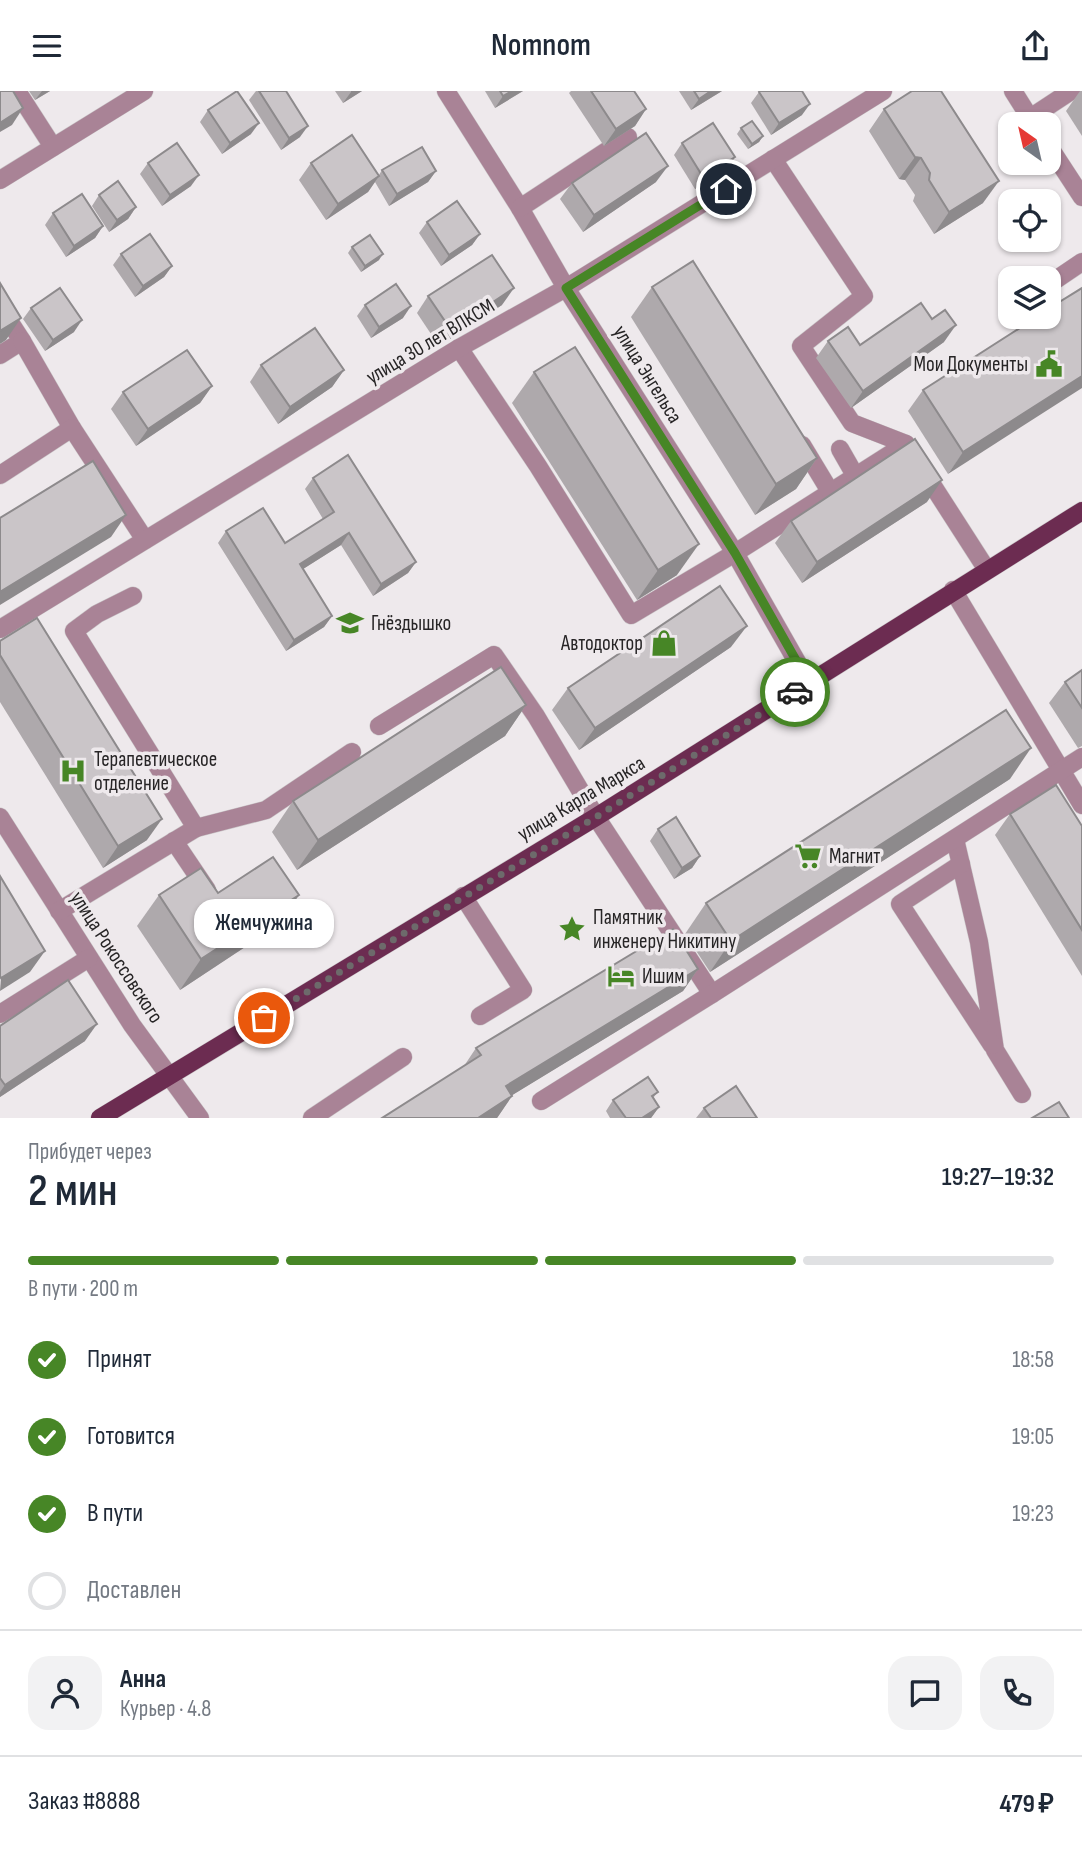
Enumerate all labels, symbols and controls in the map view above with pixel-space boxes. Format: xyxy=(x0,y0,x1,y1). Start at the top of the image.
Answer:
text: Nomnom xyxy=(491,26,591,65)
icon: menu xyxy=(28,27,66,65)
icon: share xyxy=(1016,27,1054,65)
north arrow xyxy=(998,112,1060,175)
map controls xyxy=(998,112,1061,329)
pin xyxy=(696,159,756,219)
icon: home xyxy=(707,170,745,208)
button: locate xyxy=(998,189,1061,252)
button: layers xyxy=(998,266,1061,329)
street label: улица 30 лет ВЛКСМ xyxy=(362,293,499,390)
street label: улица Энгельса xyxy=(608,321,687,428)
public building icon: Мои Документы xyxy=(1034,349,1064,379)
place label: Мои Документы xyxy=(914,352,1028,377)
school or university icon: Гнёздышко xyxy=(335,608,365,638)
place label: Гнёздышко xyxy=(371,611,451,636)
shop icon: Автодоктор xyxy=(649,628,679,658)
place label: Автодоктор xyxy=(560,631,643,656)
courier xyxy=(760,657,830,727)
icon: car xyxy=(776,673,814,711)
place label: Терапевтическое отделение xyxy=(94,747,217,796)
street label: улица Карла Маркса xyxy=(513,751,650,846)
hospital icon: Терапевтическое отделение xyxy=(58,756,88,786)
supermarket icon: Магнит xyxy=(793,841,823,871)
place label: Магнит xyxy=(829,844,880,869)
street label: улица Рокоссовского xyxy=(65,887,168,1028)
callout: Жемчужина xyxy=(194,899,334,948)
place label: Памятник инженеру Никитину xyxy=(593,905,736,954)
text: Жемчужина xyxy=(215,909,313,937)
place icon: Памятник инженеру Никитину xyxy=(557,914,587,944)
hotel icon: Ишим xyxy=(606,961,636,991)
place label: Ишим xyxy=(642,964,684,989)
pin xyxy=(234,988,294,1048)
icon: bag xyxy=(245,999,283,1037)
text: Прибудет через xyxy=(28,1138,152,1166)
text: 19:27–19:32 xyxy=(942,1162,1054,1193)
text: 2 мин xyxy=(28,1164,118,1219)
text: В пути · 200 m xyxy=(28,1275,138,1303)
icon: check xyxy=(28,1341,66,1379)
text: Принят xyxy=(87,1344,152,1375)
text: 18:58 xyxy=(1012,1346,1054,1374)
icon: check xyxy=(28,1418,66,1456)
text: Готовится xyxy=(87,1421,175,1452)
text: 19:05 xyxy=(1012,1423,1054,1451)
icon: check xyxy=(28,1495,66,1533)
text: В пути xyxy=(87,1498,143,1529)
text: 19:23 xyxy=(1012,1500,1054,1528)
text: Доставлен xyxy=(87,1575,181,1606)
button: person xyxy=(28,1656,102,1730)
button: chat xyxy=(888,1656,962,1730)
button: phone xyxy=(980,1656,1054,1730)
text: Анна xyxy=(120,1664,166,1695)
text: Курьер · 4.8 xyxy=(120,1695,211,1723)
text: Заказ #8888 xyxy=(28,1786,141,1817)
text: 479 ₽ xyxy=(999,1789,1054,1820)

